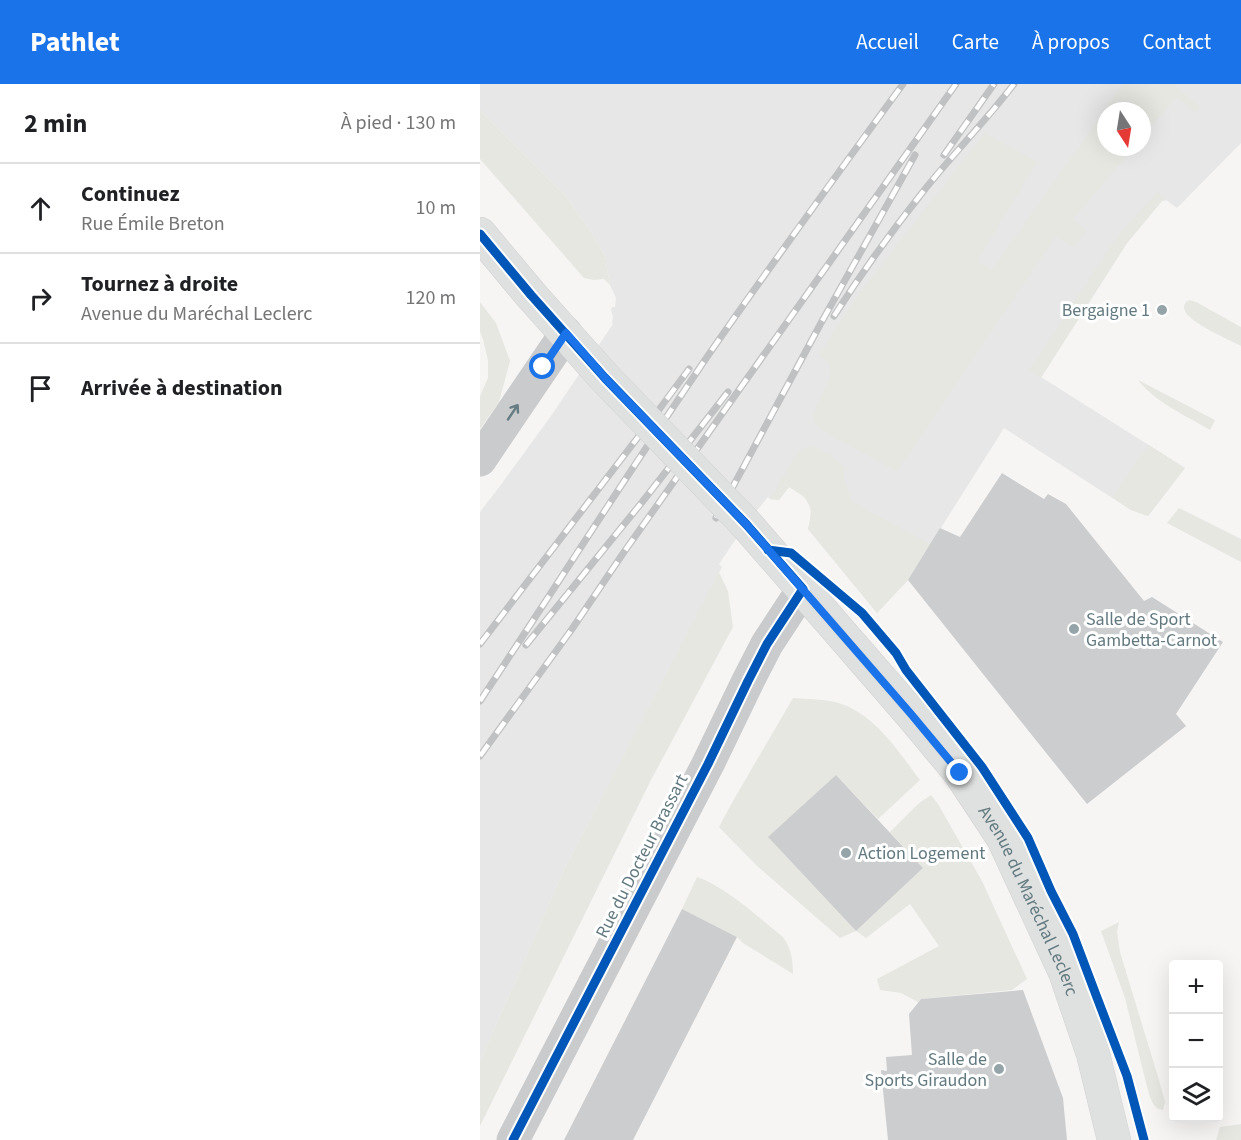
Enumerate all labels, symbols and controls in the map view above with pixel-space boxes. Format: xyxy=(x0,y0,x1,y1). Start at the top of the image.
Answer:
text: Pathlet xyxy=(30,22,120,62)
text: Accueil xyxy=(856,27,919,57)
text: Carte xyxy=(952,27,999,57)
text: À propos xyxy=(1032,27,1109,57)
text: Contact xyxy=(1142,27,1211,57)
north arrow xyxy=(1097,102,1151,156)
text: 2 min xyxy=(24,105,87,142)
text: À pied · 130 m xyxy=(341,109,456,137)
text: Continuez xyxy=(81,178,180,210)
icon: ahead xyxy=(24,192,57,225)
text: 10 m xyxy=(416,194,456,222)
text: Rue Émile Breton xyxy=(81,210,225,238)
text: Tournez à droite xyxy=(81,268,238,300)
icon: right xyxy=(24,282,57,315)
text: 120 m xyxy=(406,284,456,312)
place label: Bergaigne 1 xyxy=(1062,298,1150,323)
text: Avenue du Maréchal Leclerc xyxy=(81,300,312,328)
marker: Bergaigne 1 xyxy=(1155,303,1169,317)
route start xyxy=(529,353,555,379)
icon: arrive xyxy=(24,372,57,405)
text: Arrivée à destination xyxy=(81,372,283,404)
one-way arrow xyxy=(507,404,519,421)
place label: Salle de Sport Gambetta-Carnot xyxy=(1086,607,1217,653)
marker: Salle de Sport Gambetta-Carnot xyxy=(1067,622,1081,636)
route end xyxy=(946,759,972,785)
street label: Rue du Docteur Brassart xyxy=(590,770,694,942)
street label: Avenue du Maréchal Leclerc xyxy=(972,801,1085,999)
place label: Action Logement xyxy=(858,841,985,866)
marker: Action Logement xyxy=(839,846,853,860)
map controls xyxy=(1169,960,1223,1122)
button: + xyxy=(1169,960,1223,1014)
button: − xyxy=(1169,1014,1223,1068)
place label: Salle de Sports Giraudon xyxy=(865,1047,987,1093)
marker: Salle de Sports Giraudon xyxy=(992,1062,1006,1076)
button: layers xyxy=(1169,1068,1223,1122)

